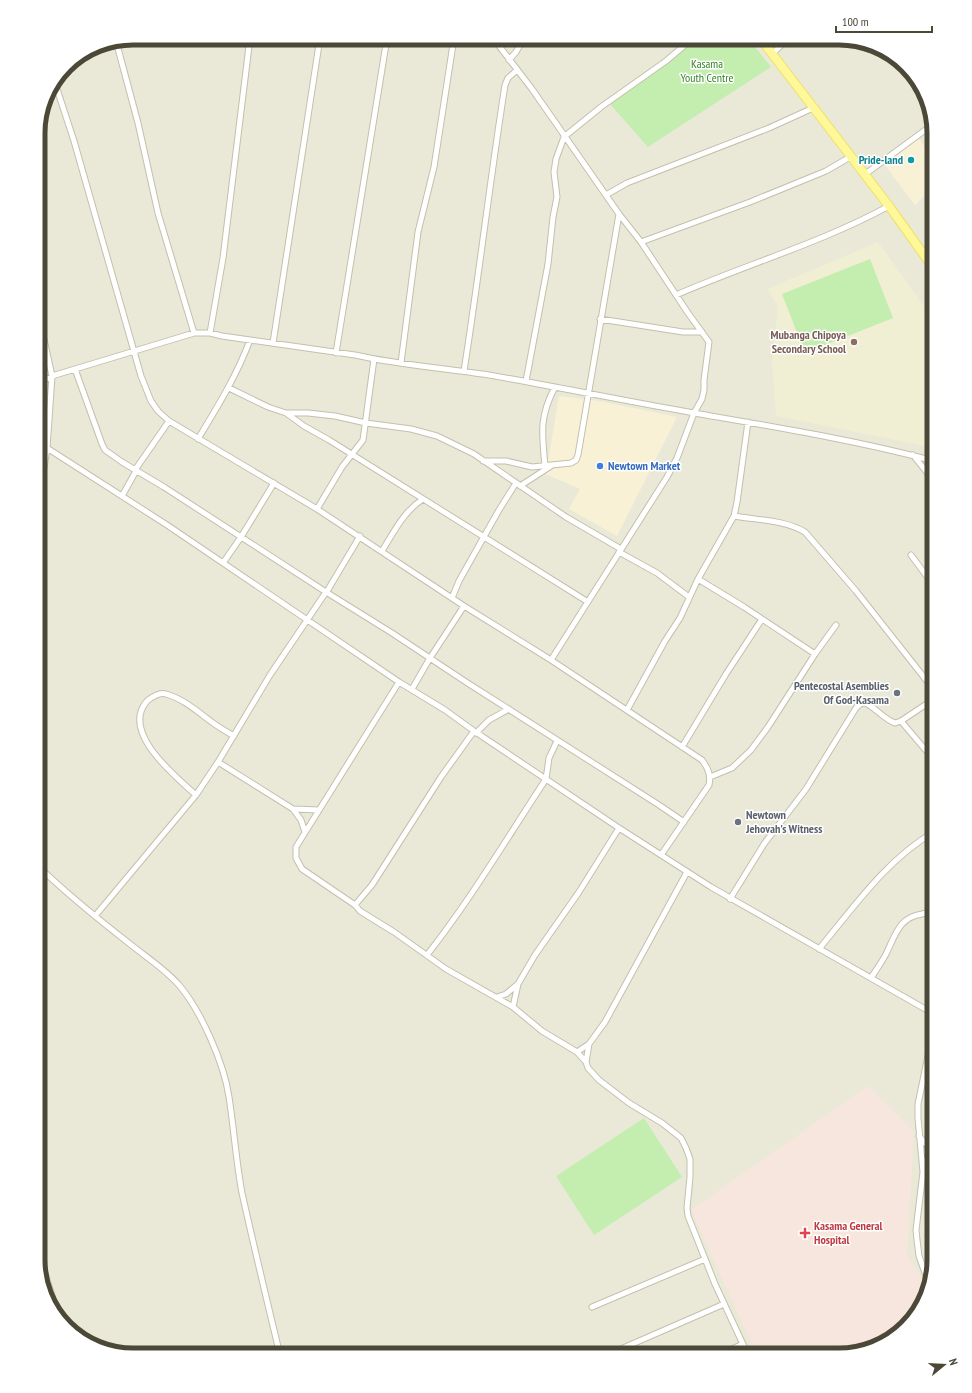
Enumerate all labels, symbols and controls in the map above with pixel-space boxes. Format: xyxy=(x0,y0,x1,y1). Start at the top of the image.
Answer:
scale bar xyxy=(836,8,932,34)
text: 100 m xyxy=(842,14,869,29)
park label: Kasama Youth Centre xyxy=(680,56,734,85)
place label: Pride-land xyxy=(859,152,903,167)
marker: Pride-land xyxy=(906,155,916,165)
place label: Mubanga Chipoya Secondary School xyxy=(771,327,846,356)
marker: Mubanga Chipoya Secondary School xyxy=(849,337,859,347)
place label: Newtown Market xyxy=(608,458,681,473)
marker: Newtown Market xyxy=(595,461,605,471)
place label: Pentecostal Asemblies Of God-Kasama xyxy=(794,678,889,707)
marker: Pentecostal Asemblies Of God-Kasama xyxy=(892,688,902,698)
place label: Newtown Jehovah's Witness xyxy=(745,807,822,836)
marker: Newtown Jehovah's Witness xyxy=(733,817,743,827)
place label: Kasama General Hospital xyxy=(814,1218,883,1247)
marker: Kasama General Hospital xyxy=(799,1227,811,1239)
north arrow xyxy=(924,1345,964,1385)
text: N xyxy=(946,1357,961,1367)

